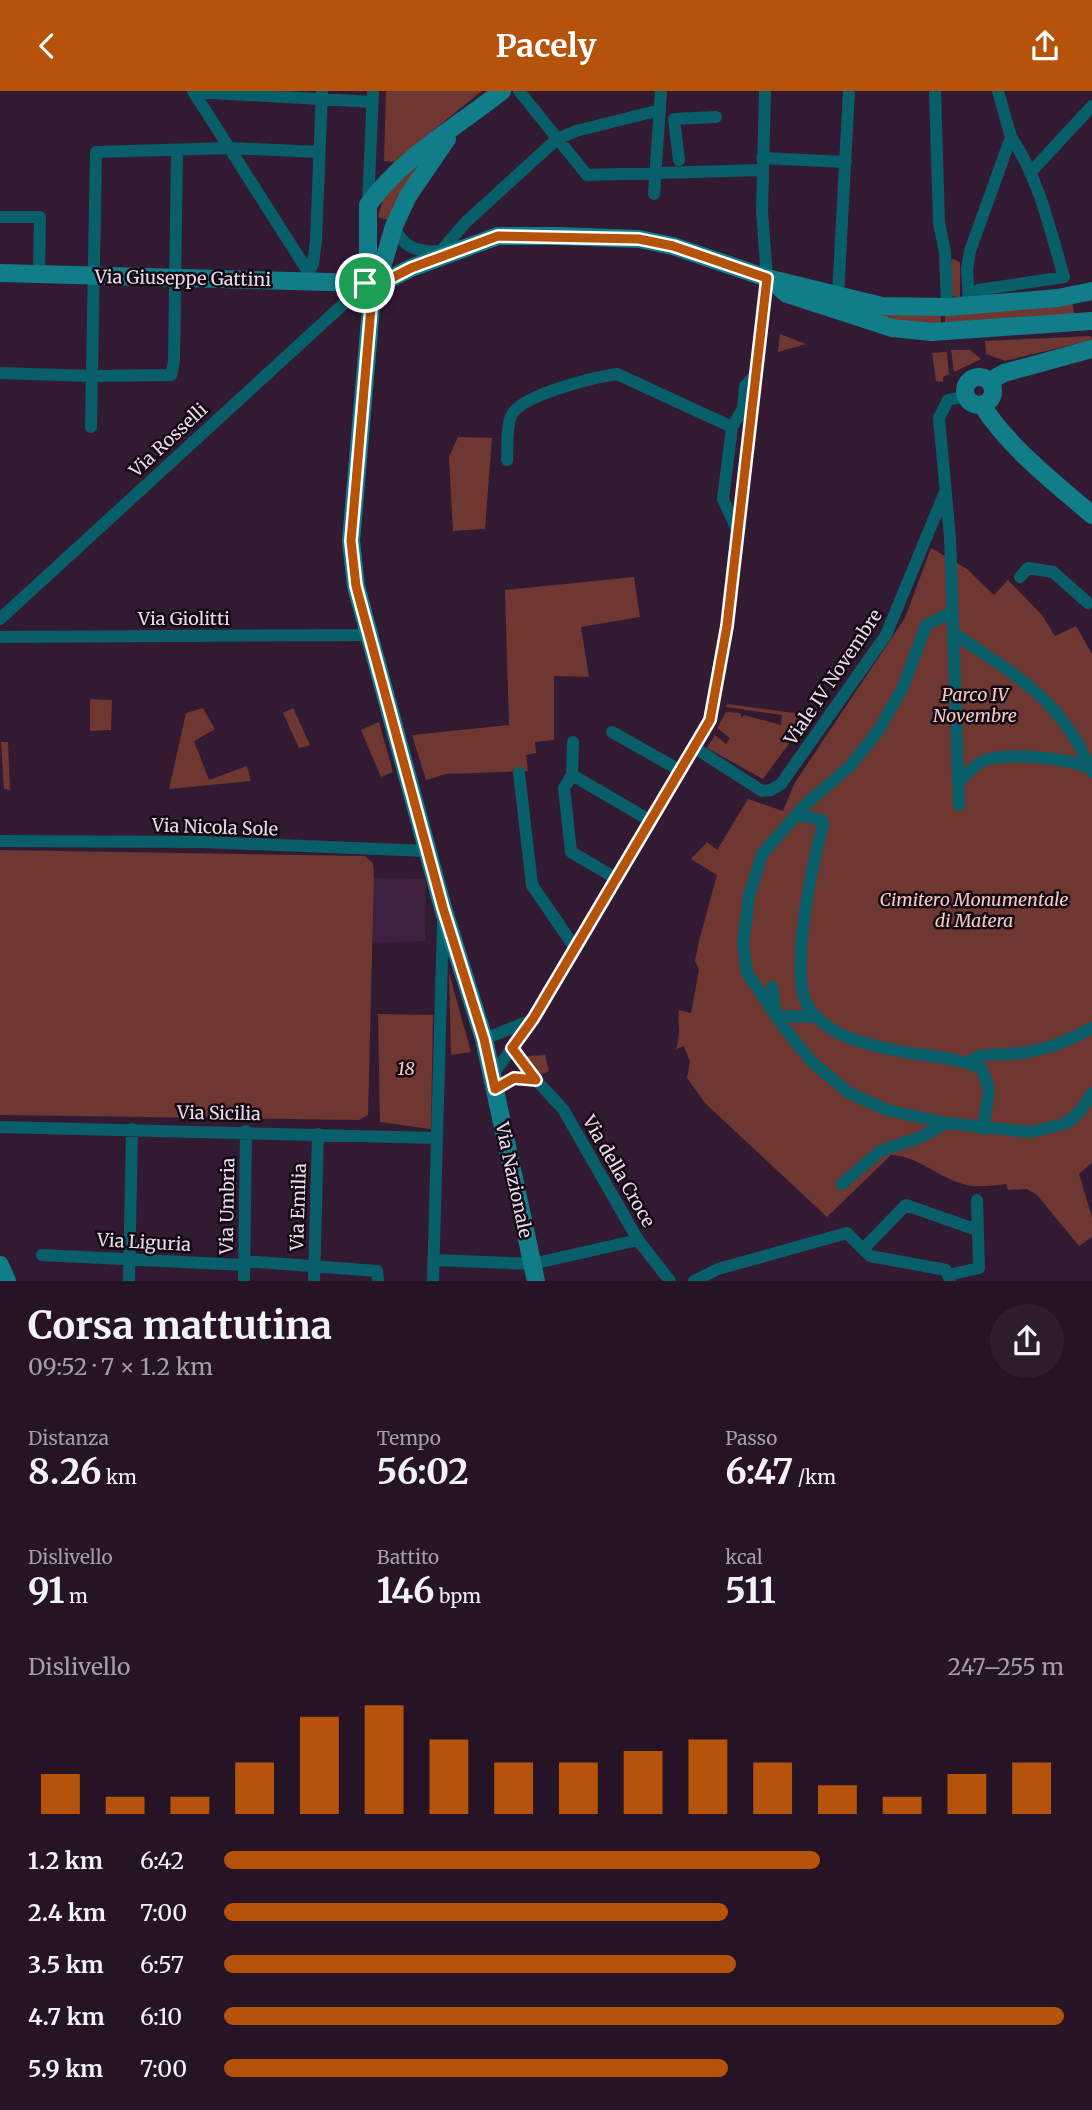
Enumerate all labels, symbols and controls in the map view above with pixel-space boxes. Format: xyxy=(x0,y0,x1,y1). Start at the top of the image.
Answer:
text: Pacely xyxy=(496,26,596,66)
icon: back xyxy=(28,27,66,65)
icon: share xyxy=(1026,27,1064,65)
pin xyxy=(335,253,395,313)
icon: arrive xyxy=(346,264,384,302)
street label: Via Giuseppe Gattini xyxy=(94,265,272,291)
street label: Via Rosselli xyxy=(123,398,212,483)
street label: Viale IV Novembre xyxy=(778,605,887,750)
street label: Via Giolitti xyxy=(137,607,230,630)
park label: Parco IV Novembre xyxy=(933,683,1017,727)
street label: Via Nicola Sole xyxy=(151,813,278,841)
park label: Cimitero Monumentale di Matera xyxy=(880,888,1068,932)
park label: 18 xyxy=(397,1057,415,1080)
street label: Via Sicilia xyxy=(176,1101,261,1125)
street label: Via della Croce xyxy=(577,1110,660,1231)
street label: Via Nazionale xyxy=(490,1119,537,1240)
street label: Via Umbria xyxy=(215,1157,239,1255)
street label: Via Emilia xyxy=(285,1162,311,1252)
street label: Via Liguria xyxy=(95,1228,192,1256)
text: Corsa mattutina xyxy=(28,1302,332,1349)
button: share xyxy=(990,1304,1064,1378)
text: 09:52 · 7 × 1.2 km xyxy=(28,1352,213,1381)
text: Distanza xyxy=(28,1426,109,1450)
text: Tempo xyxy=(377,1426,441,1450)
text: Passo xyxy=(725,1426,777,1450)
text: 8.26 xyxy=(28,1450,101,1494)
text: 56:02 xyxy=(377,1450,469,1494)
text: 6:47 xyxy=(725,1450,793,1494)
text: km xyxy=(101,1465,137,1489)
text: /km xyxy=(793,1465,836,1489)
text: Dislivello xyxy=(28,1545,113,1569)
text: Battito xyxy=(377,1545,439,1569)
text: kcal xyxy=(725,1545,763,1569)
text: 91 xyxy=(28,1569,65,1613)
text: 146 xyxy=(377,1569,435,1613)
text: 511 xyxy=(725,1569,776,1613)
text: m xyxy=(65,1584,88,1608)
text: bpm xyxy=(435,1584,481,1608)
text: Dislivello xyxy=(28,1652,130,1681)
text: 247–255 m xyxy=(948,1652,1064,1681)
text: 1.2 km xyxy=(28,1846,103,1875)
text: 6:42 xyxy=(140,1846,184,1875)
text: 2.4 km xyxy=(28,1898,106,1927)
text: 7:00 xyxy=(140,1898,187,1927)
text: 3.5 km xyxy=(28,1950,104,1979)
text: 6:57 xyxy=(140,1950,184,1979)
text: 4.7 km xyxy=(28,2002,105,2031)
text: 6:10 xyxy=(140,2002,182,2031)
text: 5.9 km xyxy=(28,2054,103,2083)
text: 7:00 xyxy=(140,2054,187,2083)

